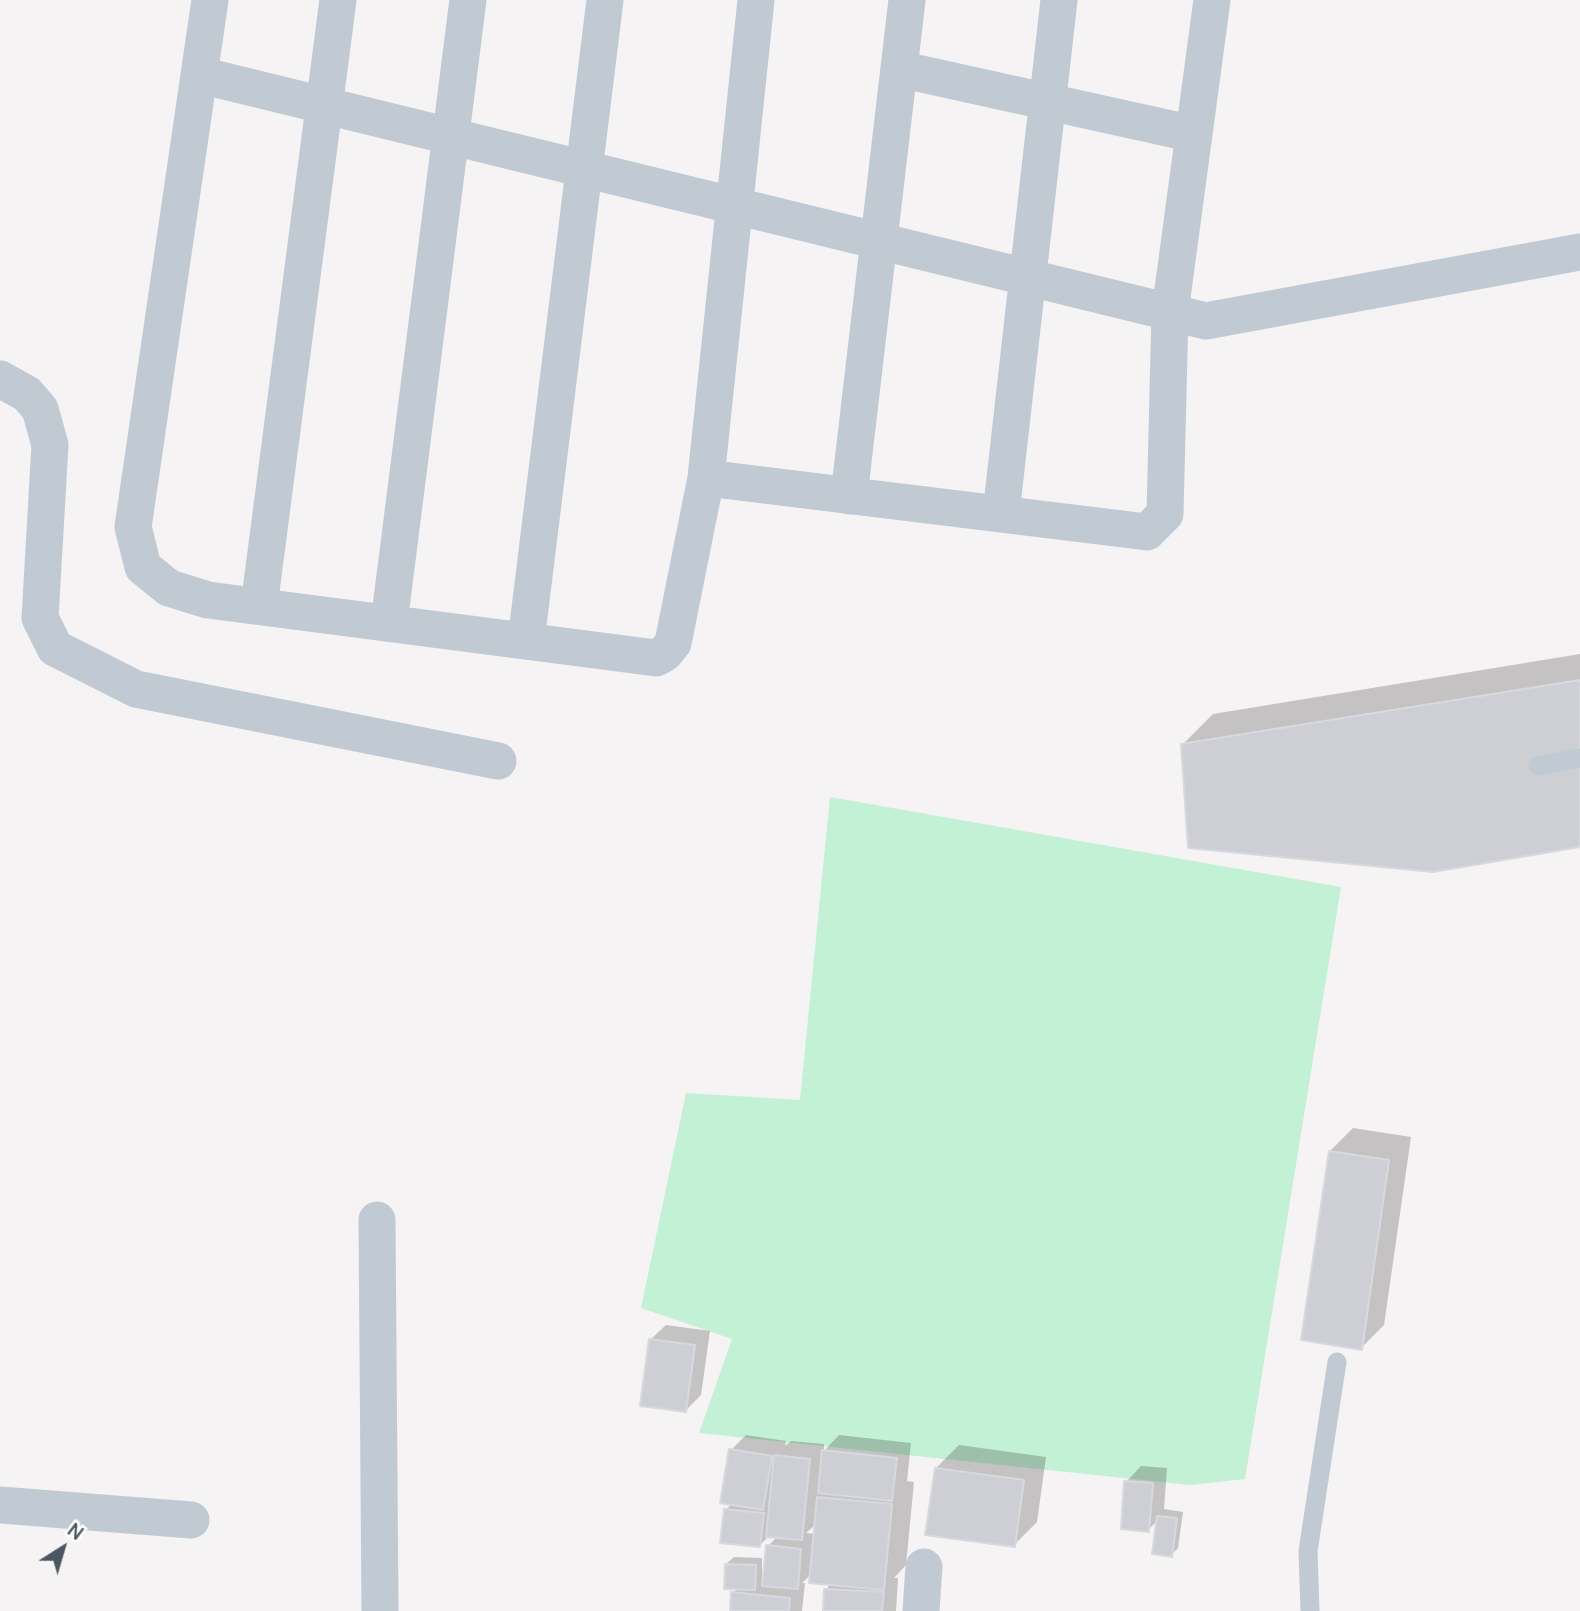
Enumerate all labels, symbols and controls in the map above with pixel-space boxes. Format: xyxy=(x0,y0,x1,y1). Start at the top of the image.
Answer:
north arrow xyxy=(28,1513,98,1583)
text: N xyxy=(62,1517,89,1546)

